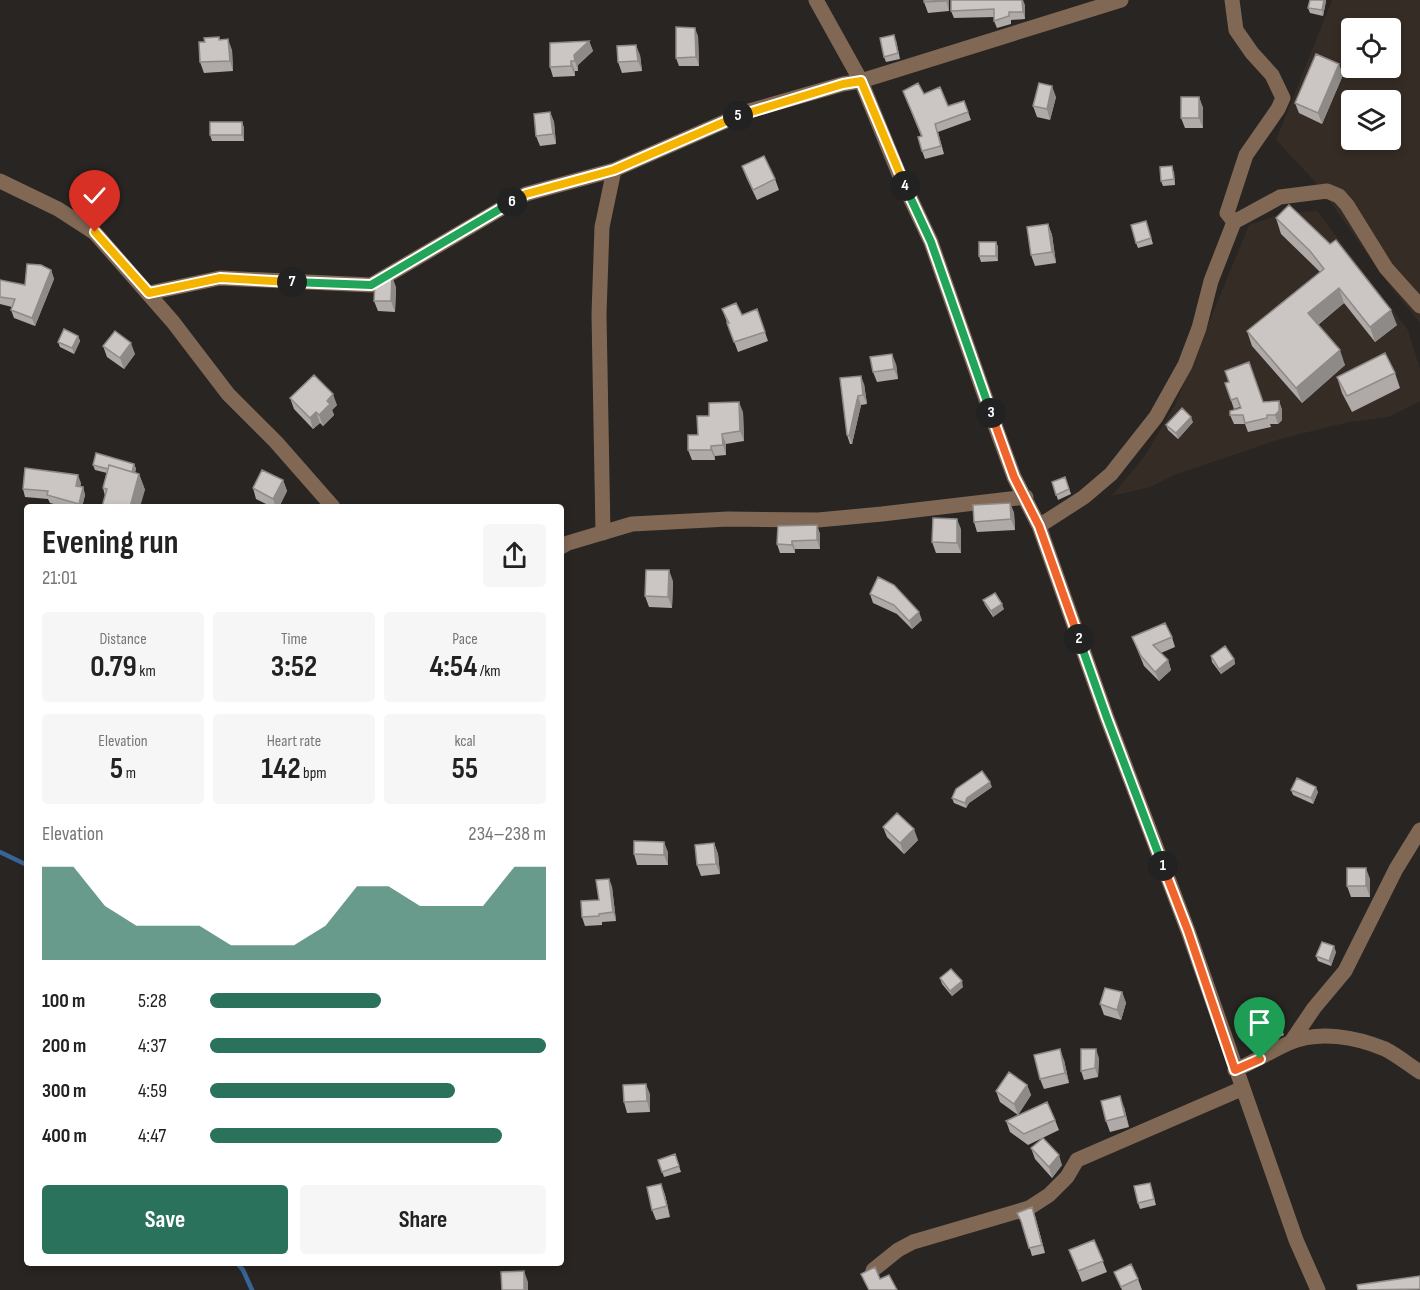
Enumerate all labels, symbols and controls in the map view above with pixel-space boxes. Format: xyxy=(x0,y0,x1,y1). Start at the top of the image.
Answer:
map controls xyxy=(1341,18,1401,150)
button: locate xyxy=(1341,18,1401,78)
button: layers xyxy=(1341,90,1401,150)
pin: 5 xyxy=(723,101,753,131)
text: 5 xyxy=(734,106,742,125)
pin xyxy=(69,170,120,232)
pin: 4 xyxy=(890,171,920,201)
text: 4 xyxy=(901,176,909,195)
icon: check xyxy=(78,179,111,212)
pin: 6 xyxy=(497,187,527,217)
text: 6 xyxy=(508,192,516,211)
pin: 7 xyxy=(277,267,307,297)
text: 7 xyxy=(289,272,295,291)
pin: 3 xyxy=(976,398,1006,428)
text: 3 xyxy=(987,403,995,422)
text: Evening run xyxy=(42,523,178,563)
button: share xyxy=(483,524,546,587)
text: 21:01 xyxy=(42,566,77,590)
pin: 2 xyxy=(1064,624,1094,654)
text: 2 xyxy=(1075,629,1083,648)
text: Distance xyxy=(99,630,147,649)
text: Time xyxy=(281,630,307,649)
text: Pace xyxy=(452,630,478,649)
text: 0.79 xyxy=(90,649,137,685)
text: 3:52 xyxy=(271,649,317,685)
text: 4:54 xyxy=(429,649,477,685)
text: km xyxy=(137,662,156,681)
text: /km xyxy=(477,662,501,681)
text: Elevation xyxy=(98,732,148,751)
text: Heart rate xyxy=(267,732,321,751)
text: kcal xyxy=(454,732,476,751)
text: 5 xyxy=(110,751,123,787)
text: 142 xyxy=(261,751,301,787)
text: 55 xyxy=(452,751,478,787)
text: m xyxy=(123,764,136,783)
text: bpm xyxy=(301,764,327,783)
text: Elevation xyxy=(42,822,104,846)
text: 234–238 m xyxy=(468,822,546,846)
pin: 1 xyxy=(1148,851,1178,881)
text: 1 xyxy=(1160,856,1166,875)
text: 100 m xyxy=(42,989,85,1013)
text: 5:28 xyxy=(138,989,167,1013)
pin xyxy=(1234,997,1285,1059)
icon: arrive xyxy=(1243,1006,1276,1039)
text: 200 m xyxy=(42,1034,86,1058)
text: 4:37 xyxy=(138,1034,167,1058)
text: 300 m xyxy=(42,1079,86,1103)
text: 4:59 xyxy=(138,1079,167,1103)
text: 400 m xyxy=(42,1124,87,1148)
text: 4:47 xyxy=(138,1124,166,1148)
button: Save xyxy=(42,1185,288,1254)
button: Share xyxy=(300,1185,546,1254)

